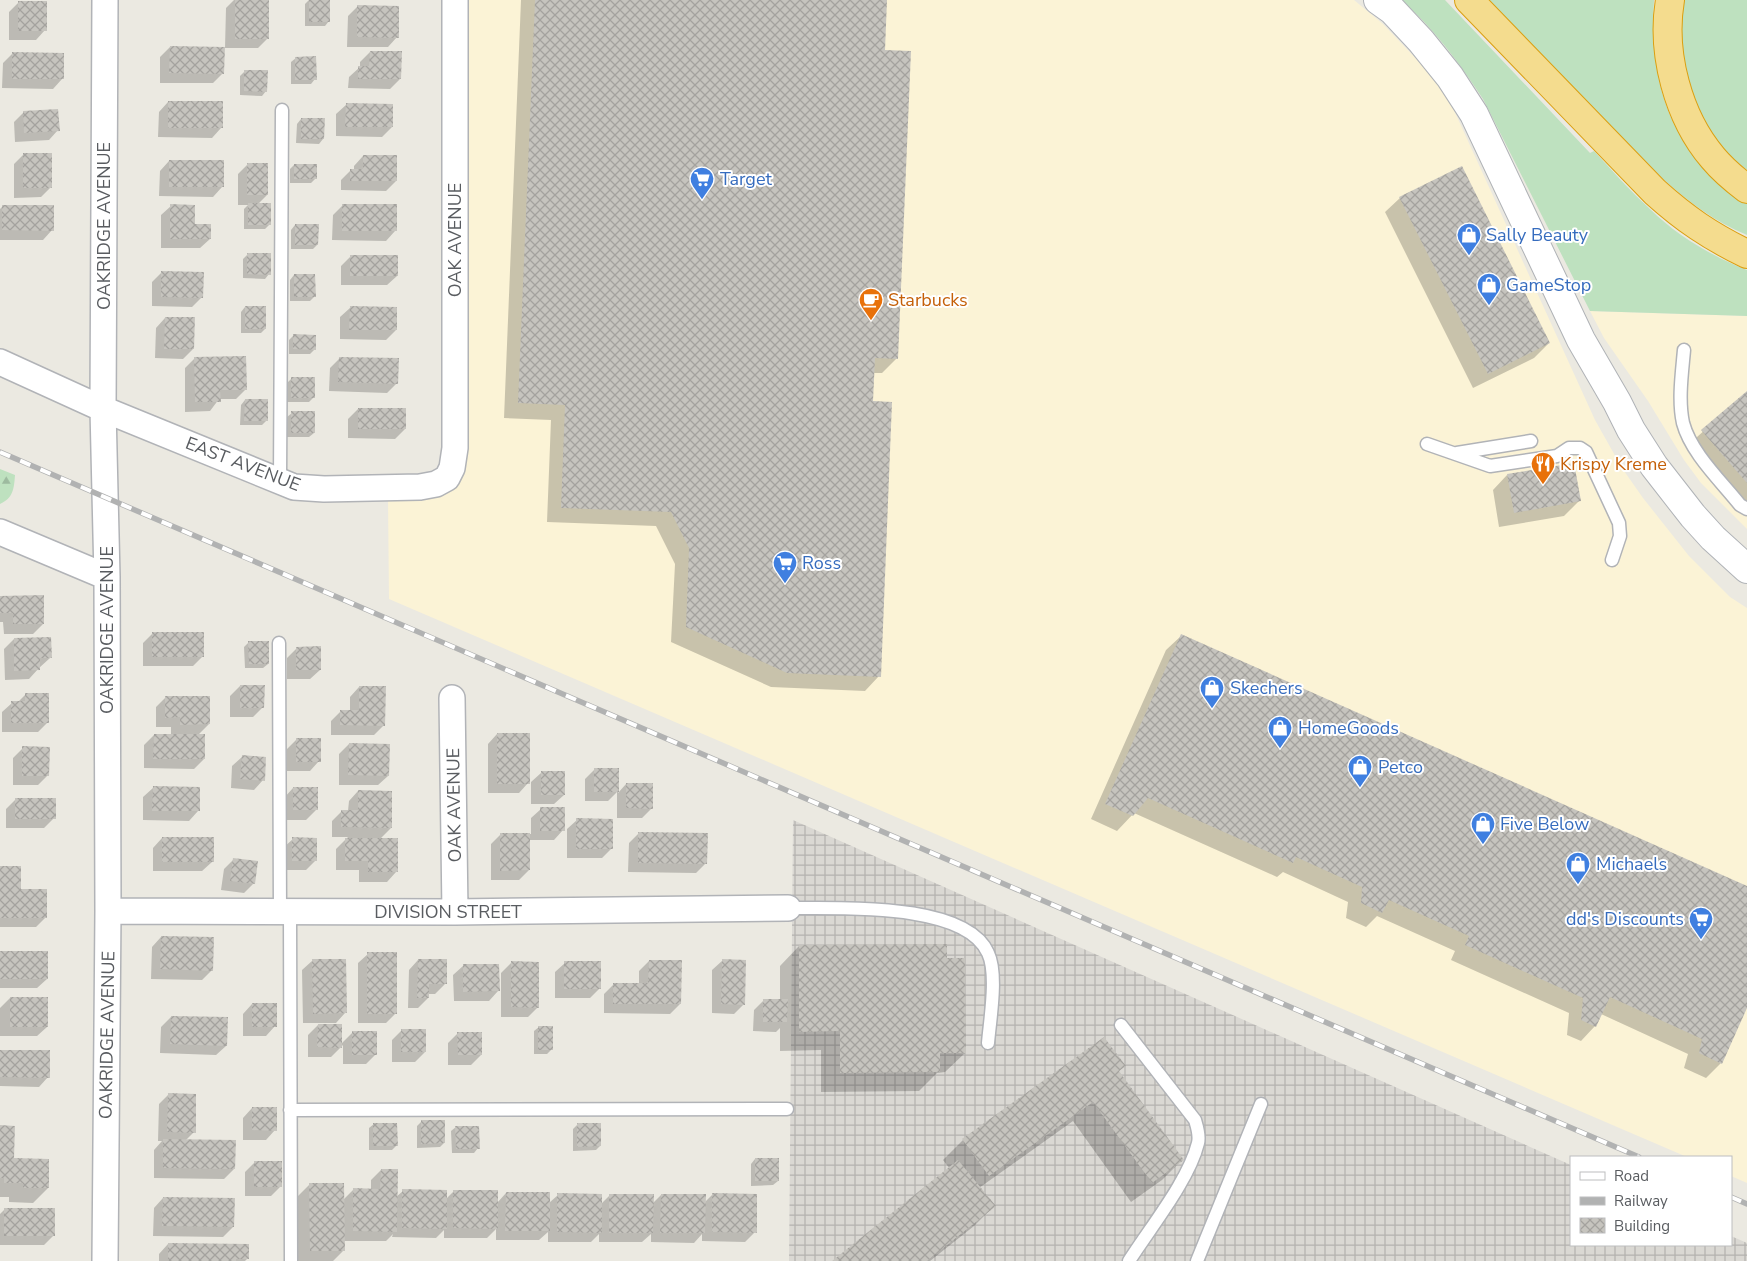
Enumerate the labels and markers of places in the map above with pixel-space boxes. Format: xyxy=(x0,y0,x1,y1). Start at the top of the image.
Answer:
supermarket icon: Target xyxy=(689,166,715,200)
place label: Target xyxy=(720,167,772,191)
shop icon: Sally Beauty xyxy=(1456,222,1482,256)
place label: Sally Beauty xyxy=(1486,223,1589,247)
shop icon: GameStop xyxy=(1476,272,1502,306)
place label: GameStop xyxy=(1506,273,1591,297)
cafe icon: Starbucks xyxy=(858,287,884,321)
place label: Starbucks xyxy=(888,288,968,312)
restaurant icon: Krispy Kreme xyxy=(1530,451,1556,485)
place label: Krispy Kreme xyxy=(1560,452,1667,476)
supermarket icon: Ross xyxy=(772,550,798,584)
place label: Ross xyxy=(802,551,841,575)
shop icon: Skechers xyxy=(1199,675,1225,709)
place label: Skechers xyxy=(1230,676,1303,700)
shop icon: HomeGoods xyxy=(1267,715,1293,749)
place label: HomeGoods xyxy=(1298,716,1399,740)
shop icon: Petco xyxy=(1347,754,1373,788)
place label: Petco xyxy=(1378,755,1423,779)
shop icon: Five Below xyxy=(1470,811,1496,845)
place label: Five Below xyxy=(1500,812,1589,836)
shop icon: Michaels xyxy=(1565,851,1591,885)
place label: Michaels xyxy=(1596,852,1667,876)
supermarket icon: dd's Discounts xyxy=(1688,906,1714,940)
place label: dd's Discounts xyxy=(1566,907,1684,931)

